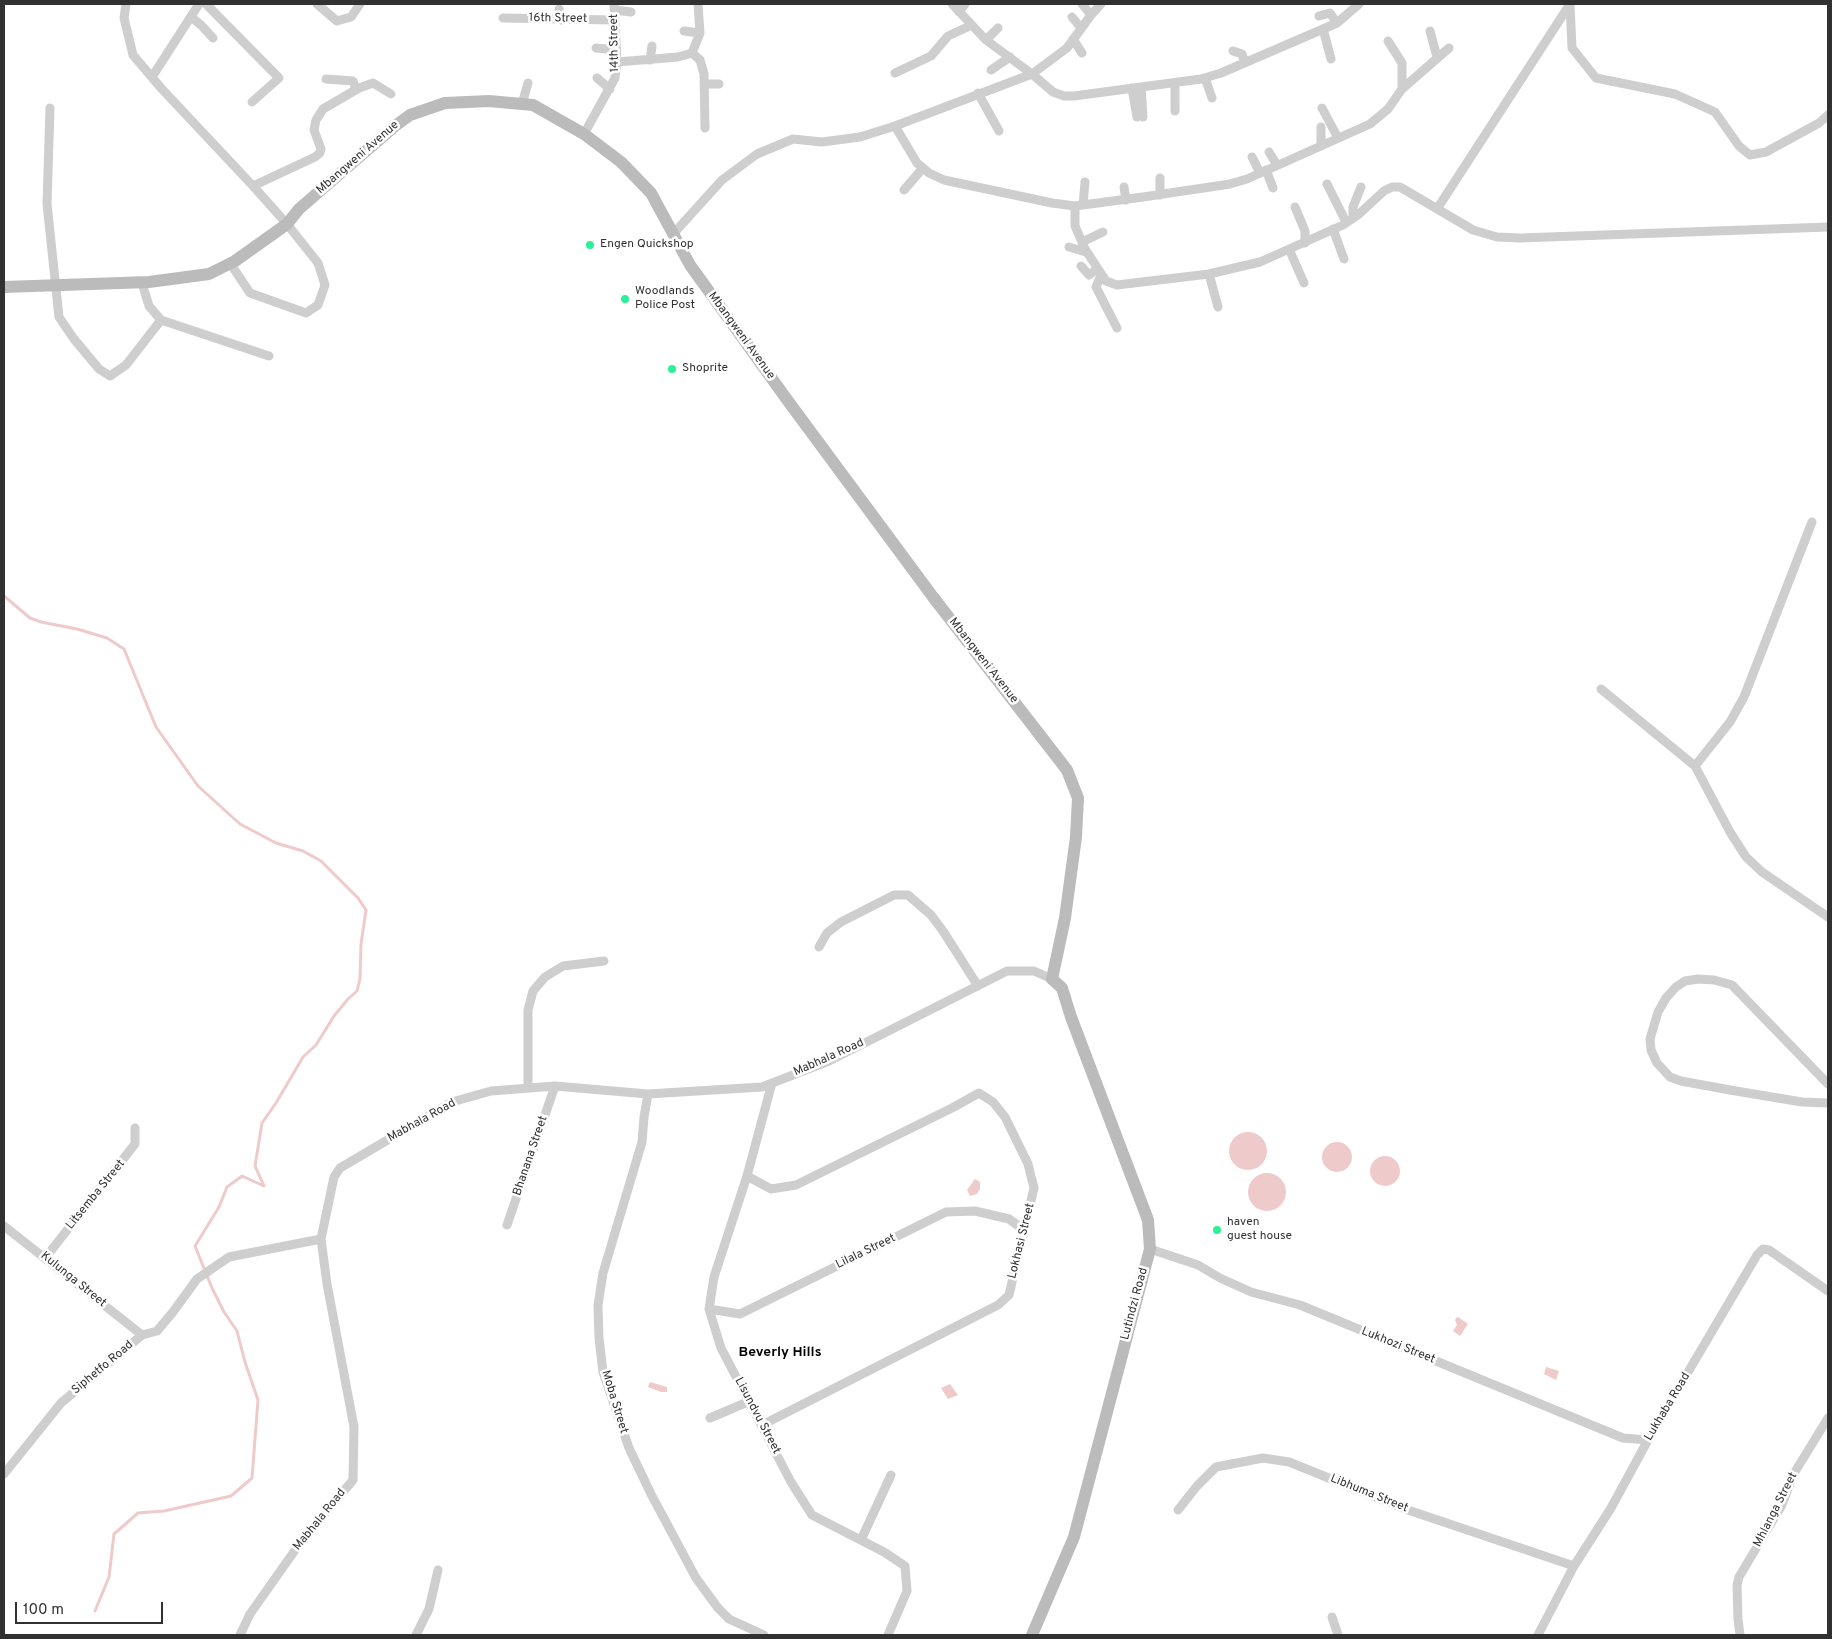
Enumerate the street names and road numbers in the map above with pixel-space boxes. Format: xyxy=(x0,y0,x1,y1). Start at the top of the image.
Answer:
street label: 16th Street xyxy=(529,11,587,27)
street label: 14th Street xyxy=(607,14,623,72)
street label: Mbangweni Avenue xyxy=(314,118,402,198)
street label: Mbangweni Avenue xyxy=(704,289,778,383)
street label: Mbangweni Avenue xyxy=(945,615,1021,707)
street label: Mabhala Road xyxy=(792,1036,866,1080)
street label: Mabhala Road xyxy=(385,1096,459,1146)
street label: Bhanana Street xyxy=(511,1114,551,1198)
street label: Litsemba Street xyxy=(63,1157,129,1233)
street label: Lokhasi Street xyxy=(1006,1202,1038,1280)
street label: Lilala Street xyxy=(834,1231,898,1273)
street label: Kulunga Street xyxy=(37,1249,109,1311)
street label: Lutindzi Road xyxy=(1118,1266,1152,1342)
street label: Lukhozi Street xyxy=(1359,1325,1437,1367)
street label: Siphetfo Road xyxy=(69,1338,137,1398)
street label: Moba Street xyxy=(598,1369,630,1435)
street label: Lukhaba Road xyxy=(1642,1370,1694,1444)
street label: Lisundvu Street xyxy=(731,1375,783,1457)
street label: Mhlanga Street xyxy=(1751,1470,1801,1550)
street label: Libhuma Street xyxy=(1328,1472,1410,1516)
street label: Mabhala Road xyxy=(291,1486,349,1554)

